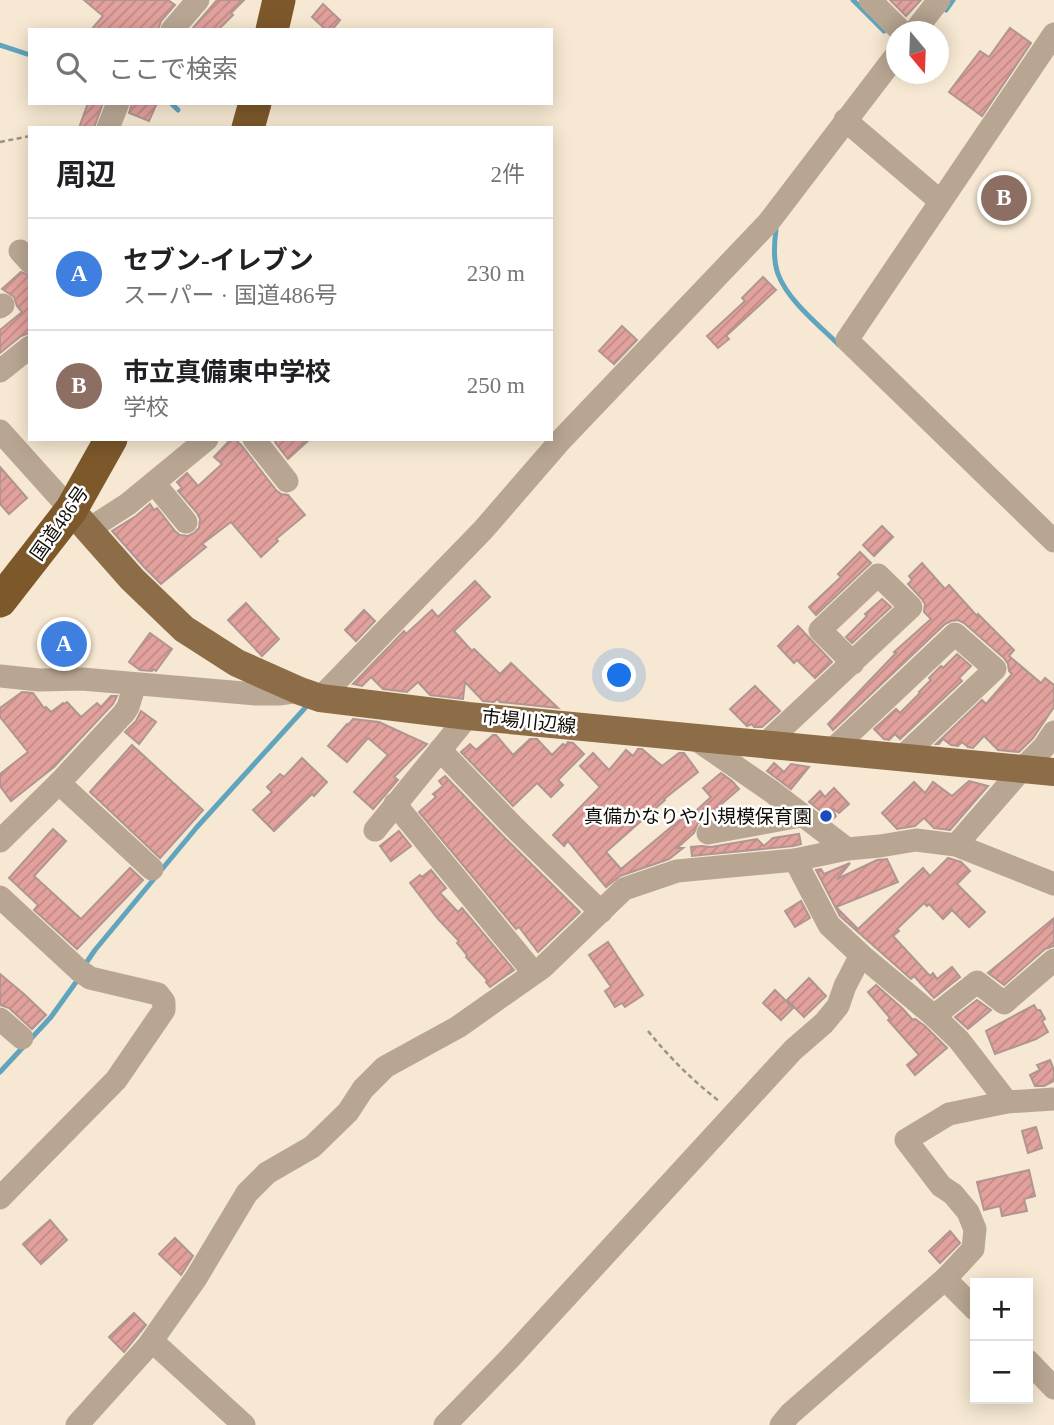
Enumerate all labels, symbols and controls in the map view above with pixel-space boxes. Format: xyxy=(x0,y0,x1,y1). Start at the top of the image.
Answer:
north arrow xyxy=(886,21,949,84)
search box xyxy=(28,28,553,105)
icon: search xyxy=(52,48,90,86)
text: ここで検索 xyxy=(108,55,238,84)
text: 周辺 xyxy=(56,158,116,191)
text: 2件 xyxy=(491,162,525,187)
pin: B xyxy=(981,172,1027,224)
text: セブン-イレブン xyxy=(123,246,314,275)
text: A xyxy=(71,261,87,286)
text: 230 m xyxy=(467,261,525,286)
text: スーパー · 国道486号 xyxy=(123,283,337,308)
text: 市立真備東中学校 xyxy=(123,358,331,387)
text: B xyxy=(71,373,87,398)
text: 250 m xyxy=(467,373,525,398)
text: 学校 xyxy=(123,395,169,420)
street label: 国道486号 xyxy=(26,482,93,564)
pin: A xyxy=(41,618,87,670)
your location xyxy=(602,658,636,692)
street label: 市場川辺線 xyxy=(481,706,577,737)
place label: 真備かなりや小規模保育園 xyxy=(584,806,812,827)
marker: 真備かなりや小規模保育園 xyxy=(818,808,834,824)
map controls xyxy=(970,1278,1033,1404)
button: + xyxy=(970,1278,1033,1341)
button: − xyxy=(970,1341,1033,1404)

